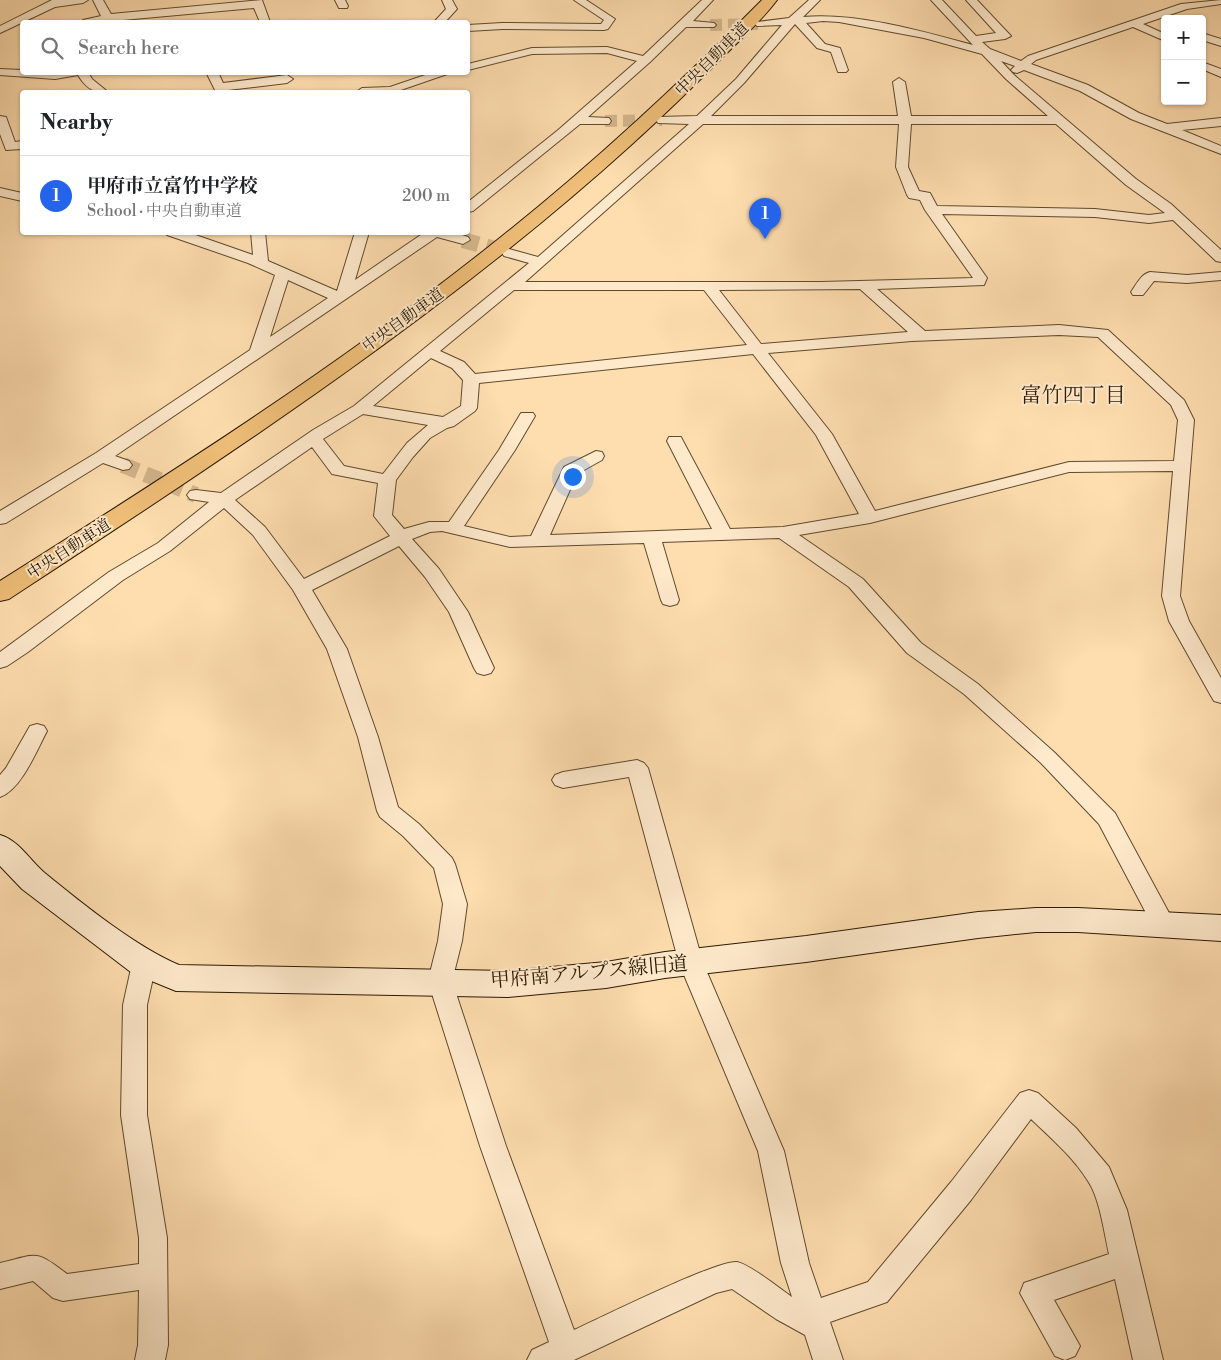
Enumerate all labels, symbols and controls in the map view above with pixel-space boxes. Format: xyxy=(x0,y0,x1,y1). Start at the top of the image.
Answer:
map controls xyxy=(1161,15,1206,105)
button: + xyxy=(1161,15,1206,60)
street label: 中央自動車道 xyxy=(671,18,753,100)
search box xyxy=(20,20,470,75)
icon: search xyxy=(38,34,66,62)
text: Search here xyxy=(78,36,179,60)
button: − xyxy=(1161,60,1206,105)
text: Nearby xyxy=(40,110,113,136)
text: 甲府市立富竹中学校 xyxy=(87,174,258,198)
text: 1 xyxy=(52,186,60,206)
text: 200 m xyxy=(402,186,450,206)
pin: 1 xyxy=(749,198,781,239)
text: School · 中央自動車道 xyxy=(87,201,242,221)
street label: 中央自動車道 xyxy=(358,284,448,356)
district label: 富竹四丁目 xyxy=(1021,383,1126,409)
your location xyxy=(560,464,586,490)
street label: 中央自動車道 xyxy=(23,514,115,584)
street label: 甲府南アルプス線旧道 xyxy=(489,952,689,994)

